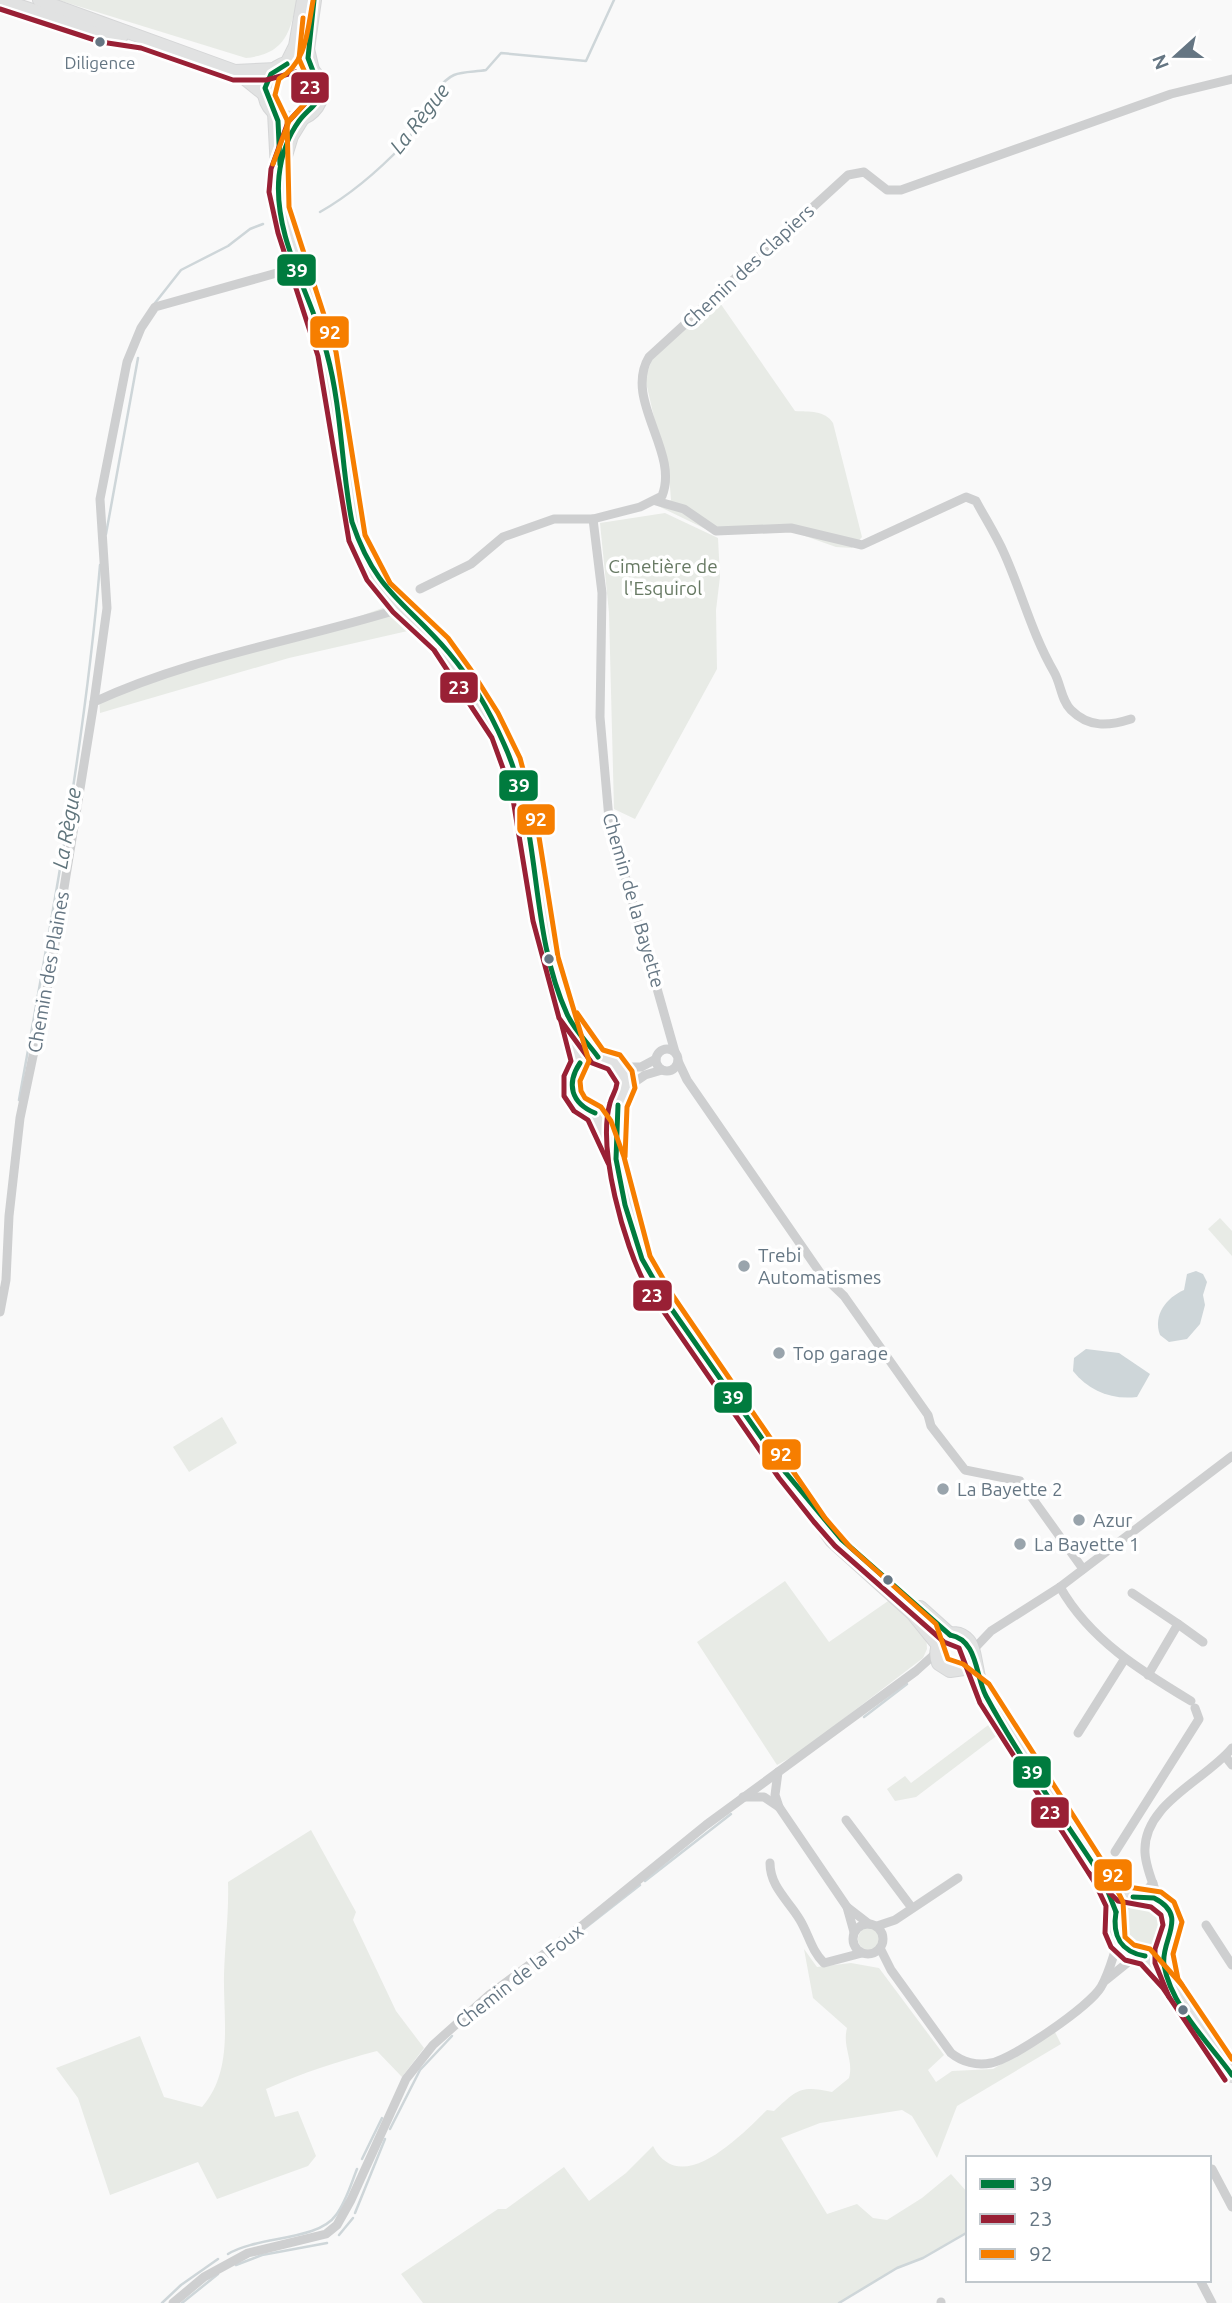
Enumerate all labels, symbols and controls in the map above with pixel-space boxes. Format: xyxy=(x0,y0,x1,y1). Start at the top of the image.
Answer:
north arrow xyxy=(1141,21,1211,91)
marker: Diligence xyxy=(93,35,107,49)
text: N xyxy=(1147,52,1173,73)
place label: Diligence xyxy=(65,53,135,72)
line badge: 23 xyxy=(290,71,330,104)
text: 23 xyxy=(299,76,321,98)
water label: La Règue xyxy=(384,78,454,158)
street label: Chemin des Clapiers xyxy=(678,199,818,333)
line badge: 39 xyxy=(276,253,317,287)
text: 39 xyxy=(286,259,308,281)
line badge: 92 xyxy=(309,315,350,349)
text: 92 xyxy=(319,321,341,343)
park label: Cimetière de l'Esquirol xyxy=(608,555,718,599)
line badge: 23 xyxy=(439,671,479,704)
text: 23 xyxy=(448,676,470,698)
line badge: 39 xyxy=(498,769,539,802)
text: 39 xyxy=(508,774,530,796)
water label: La Règue xyxy=(47,785,85,870)
line badge: 92 xyxy=(516,803,556,836)
text: 92 xyxy=(525,808,547,830)
street label: Chemin de la Bayette xyxy=(598,810,670,990)
street label: Chemin des Plaines xyxy=(23,889,73,1055)
unlabelled marker xyxy=(542,952,556,966)
place label: Trebi Automatismes xyxy=(758,1244,881,1288)
marker: Trebi Automatismes xyxy=(736,1258,752,1274)
line badge: 23 xyxy=(632,1279,673,1312)
text: 23 xyxy=(641,1284,663,1306)
place label: Top garage xyxy=(793,1342,888,1364)
marker: Top garage xyxy=(771,1345,787,1361)
line badge: 39 xyxy=(713,1381,753,1414)
text: 39 xyxy=(722,1386,744,1408)
line badge: 92 xyxy=(761,1438,802,1471)
text: 92 xyxy=(770,1443,792,1465)
place label: La Bayette 2 xyxy=(957,1478,1063,1500)
marker: La Bayette 2 xyxy=(935,1481,951,1497)
place label: Azur xyxy=(1093,1509,1132,1531)
marker: Azur xyxy=(1071,1512,1087,1528)
place label: La Bayette 1 xyxy=(1034,1533,1140,1555)
marker: La Bayette 1 xyxy=(1012,1536,1028,1552)
unlabelled marker xyxy=(881,1573,895,1587)
line badge: 39 xyxy=(1012,1755,1052,1789)
text: 39 xyxy=(1021,1761,1043,1783)
line badge: 23 xyxy=(1030,1796,1070,1829)
text: 23 xyxy=(1039,1801,1061,1823)
line badge: 92 xyxy=(1093,1858,1133,1892)
text: 92 xyxy=(1102,1864,1124,1886)
street label: Chemin de la Foux xyxy=(451,1919,587,2033)
unlabelled marker xyxy=(1176,2003,1190,2017)
legend xyxy=(966,2156,1211,2282)
text: 39 xyxy=(1029,2171,1053,2195)
text: 23 xyxy=(1029,2206,1053,2230)
text: 92 xyxy=(1029,2241,1053,2265)

